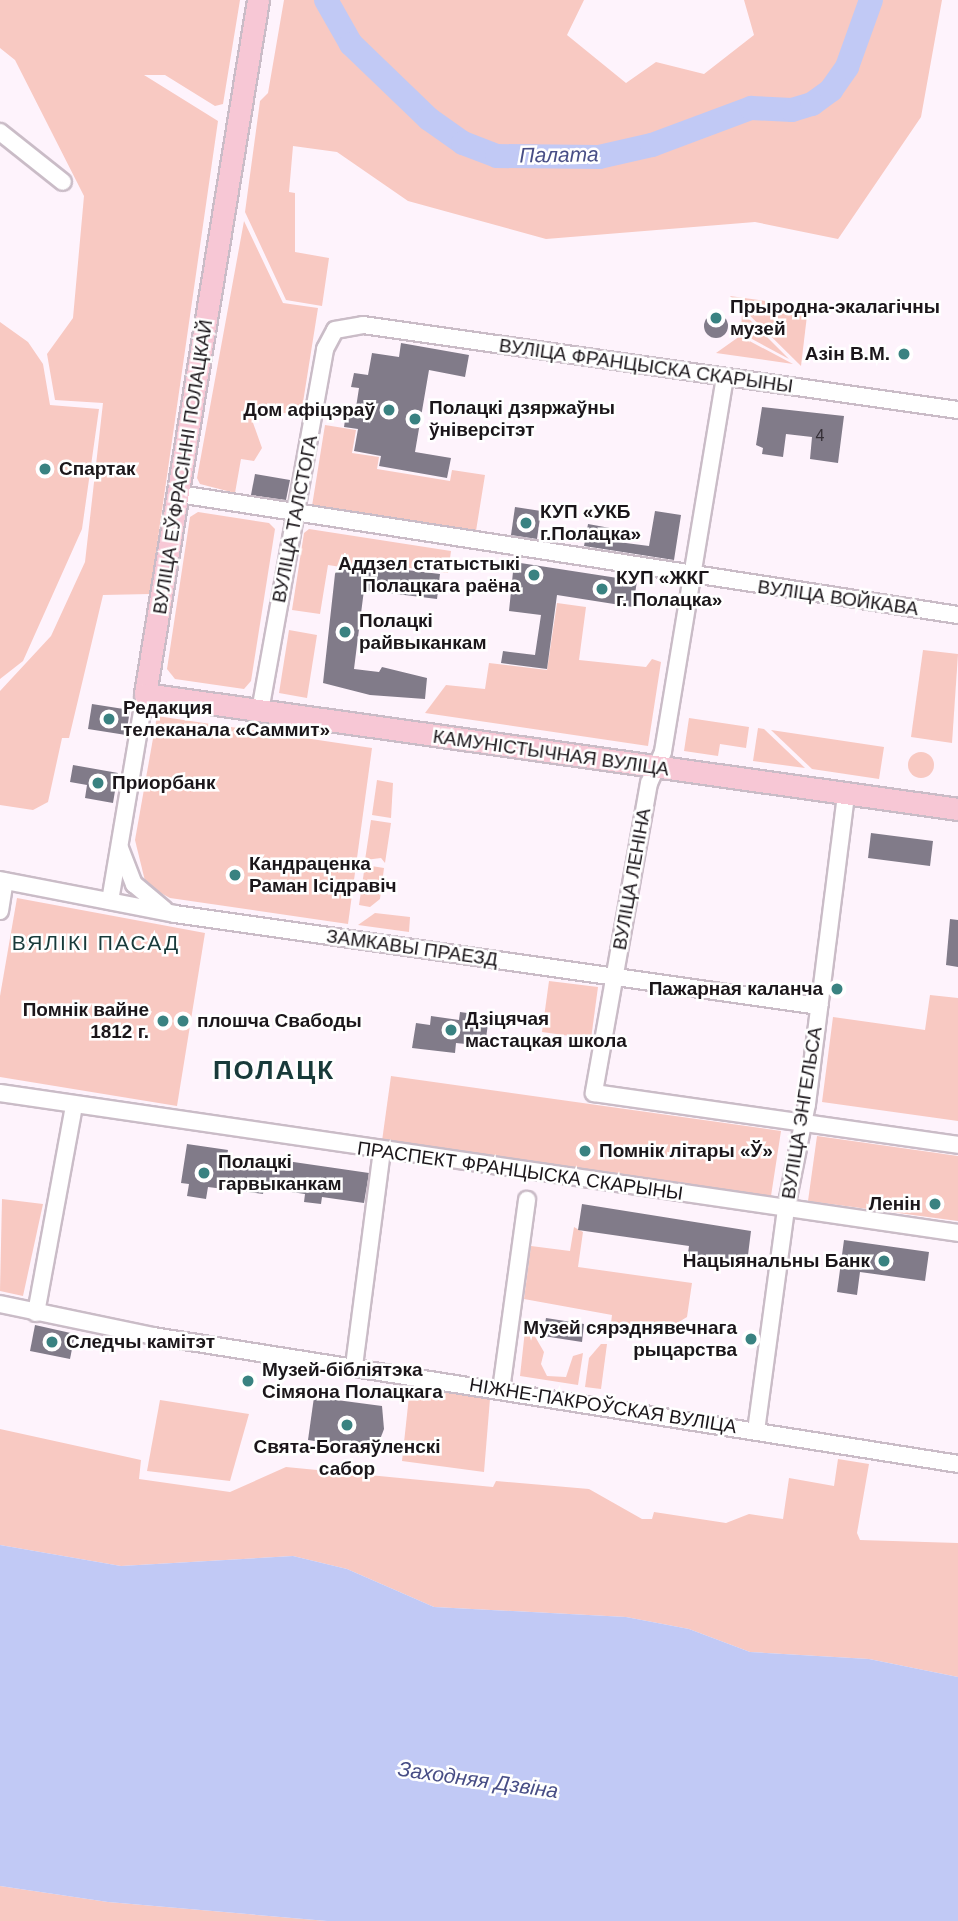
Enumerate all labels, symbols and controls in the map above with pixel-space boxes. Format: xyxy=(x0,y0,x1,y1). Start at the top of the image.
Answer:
water label: Палата xyxy=(519,142,599,168)
place label: Прыродна-экалагічны музей xyxy=(730,296,940,340)
marker: Прыродна-экалагічны музей xyxy=(708,310,724,326)
street label: ВУЛІЦА ЕЎФРАСІННІ ПОЛАЦКАЙ xyxy=(148,318,218,616)
street label: ВУЛІЦА ФРАНЦЫСКА СКАРЫНЫ xyxy=(498,334,794,398)
place label: Азін В.М. xyxy=(805,343,890,365)
marker: Азін В.М. xyxy=(896,346,912,362)
place label: Полацкі дзяржаўны ўніверсітэт xyxy=(429,397,615,441)
place label: Дом афіцэраў xyxy=(243,399,375,421)
marker: Дом афіцэраў xyxy=(381,402,397,418)
marker: Полацкі дзяржаўны ўніверсітэт xyxy=(407,411,423,427)
house number: 4 xyxy=(816,426,824,446)
street label: ВУЛІЦА ТАЛСТОГА xyxy=(268,433,322,605)
place label: Спартак xyxy=(59,458,136,480)
marker: Спартак xyxy=(37,461,53,477)
place label: КУП «УКБ г.Полацка» xyxy=(540,501,641,545)
marker: КУП «УКБ г.Полацка» xyxy=(518,515,534,531)
place label: Аддзел статыстыкі Полацкага раёна xyxy=(338,553,520,597)
marker: Аддзел статыстыкі Полацкага раёна xyxy=(526,567,542,583)
place label: КУП «ЖКГ г. Полацка» xyxy=(616,567,722,611)
street label: ВУЛІЦА ВОЙКАВА xyxy=(756,575,920,621)
marker: КУП «ЖКГ г. Полацка» xyxy=(594,581,610,597)
place label: Полацкі райвыканкам xyxy=(359,610,486,654)
marker: Полацкі райвыканкам xyxy=(337,624,353,640)
place label: Редакция телеканала «Саммит» xyxy=(123,697,330,741)
marker: Редакция телеканала «Саммит» xyxy=(101,711,117,727)
street label: КАМУНІСТЫЧНАЯ ВУЛІЦА xyxy=(431,725,671,781)
place label: Приорбанк xyxy=(112,772,215,794)
marker: Приорбанк xyxy=(90,775,106,791)
street label: ВУЛІЦА ЛЕНІНА xyxy=(608,806,656,952)
place label: Кандраценка Раман Ісідравіч xyxy=(249,853,396,897)
marker: Кандраценка Раман Ісідравіч xyxy=(227,867,243,883)
street label: ЗАМКАВЫ ПРАЕЗД xyxy=(325,925,499,971)
district label: ВЯЛІКІ ПАСАД xyxy=(13,930,179,956)
place label: Пажарная каланча xyxy=(649,978,823,1000)
marker: Пажарная каланча xyxy=(829,981,845,997)
place label: Помнік вайне 1812 г. xyxy=(23,999,149,1043)
place label: Дзіцячая мастацкая школа xyxy=(465,1008,627,1052)
place label: плошча Свабоды xyxy=(197,1010,362,1032)
marker: Помнік вайне 1812 г. xyxy=(155,1013,171,1029)
marker: плошча Свабоды xyxy=(175,1013,191,1029)
marker: Дзіцячая мастацкая школа xyxy=(443,1022,459,1038)
street label: ВУЛІЦА ЭНГЕЛЬСА xyxy=(777,1025,827,1201)
district label: ПОЛАЦК xyxy=(214,1055,334,1087)
street label: ПРАСПЕКТ ФРАНЦЫСКА СКАРЫНЫ xyxy=(356,1137,684,1205)
place label: Помнік літары «Ў» xyxy=(599,1140,773,1162)
marker: Помнік літары «Ў» xyxy=(577,1143,593,1159)
place label: Полацкі гарвыканкам xyxy=(218,1151,342,1195)
marker: Полацкі гарвыканкам xyxy=(196,1165,212,1181)
place label: Ленін xyxy=(869,1193,921,1215)
marker: Ленін xyxy=(927,1196,943,1212)
place label: Нацыянальны Банк xyxy=(683,1250,870,1272)
marker: Нацыянальны Банк xyxy=(876,1253,892,1269)
place label: Музей сярэднявечнага рыцарства xyxy=(523,1317,737,1361)
place label: Следчы камітэт xyxy=(66,1331,215,1353)
marker: Музей сярэднявечнага рыцарства xyxy=(743,1331,759,1347)
marker: Следчы камітэт xyxy=(44,1334,60,1350)
place label: Музей-бібліятэка Сімяона Полацкага xyxy=(262,1359,443,1403)
marker: Музей-бібліятэка Сімяона Полацкага xyxy=(240,1373,256,1389)
street label: НІЖНЕ-ПАКРОЎСКАЯ ВУЛІЦА xyxy=(468,1374,738,1438)
marker: Свята-Богаяўленскі сабор xyxy=(339,1417,355,1433)
place label: Свята-Богаяўленскі сабор xyxy=(253,1436,441,1480)
water label: Заходняя Дзвіна xyxy=(396,1756,560,1804)

